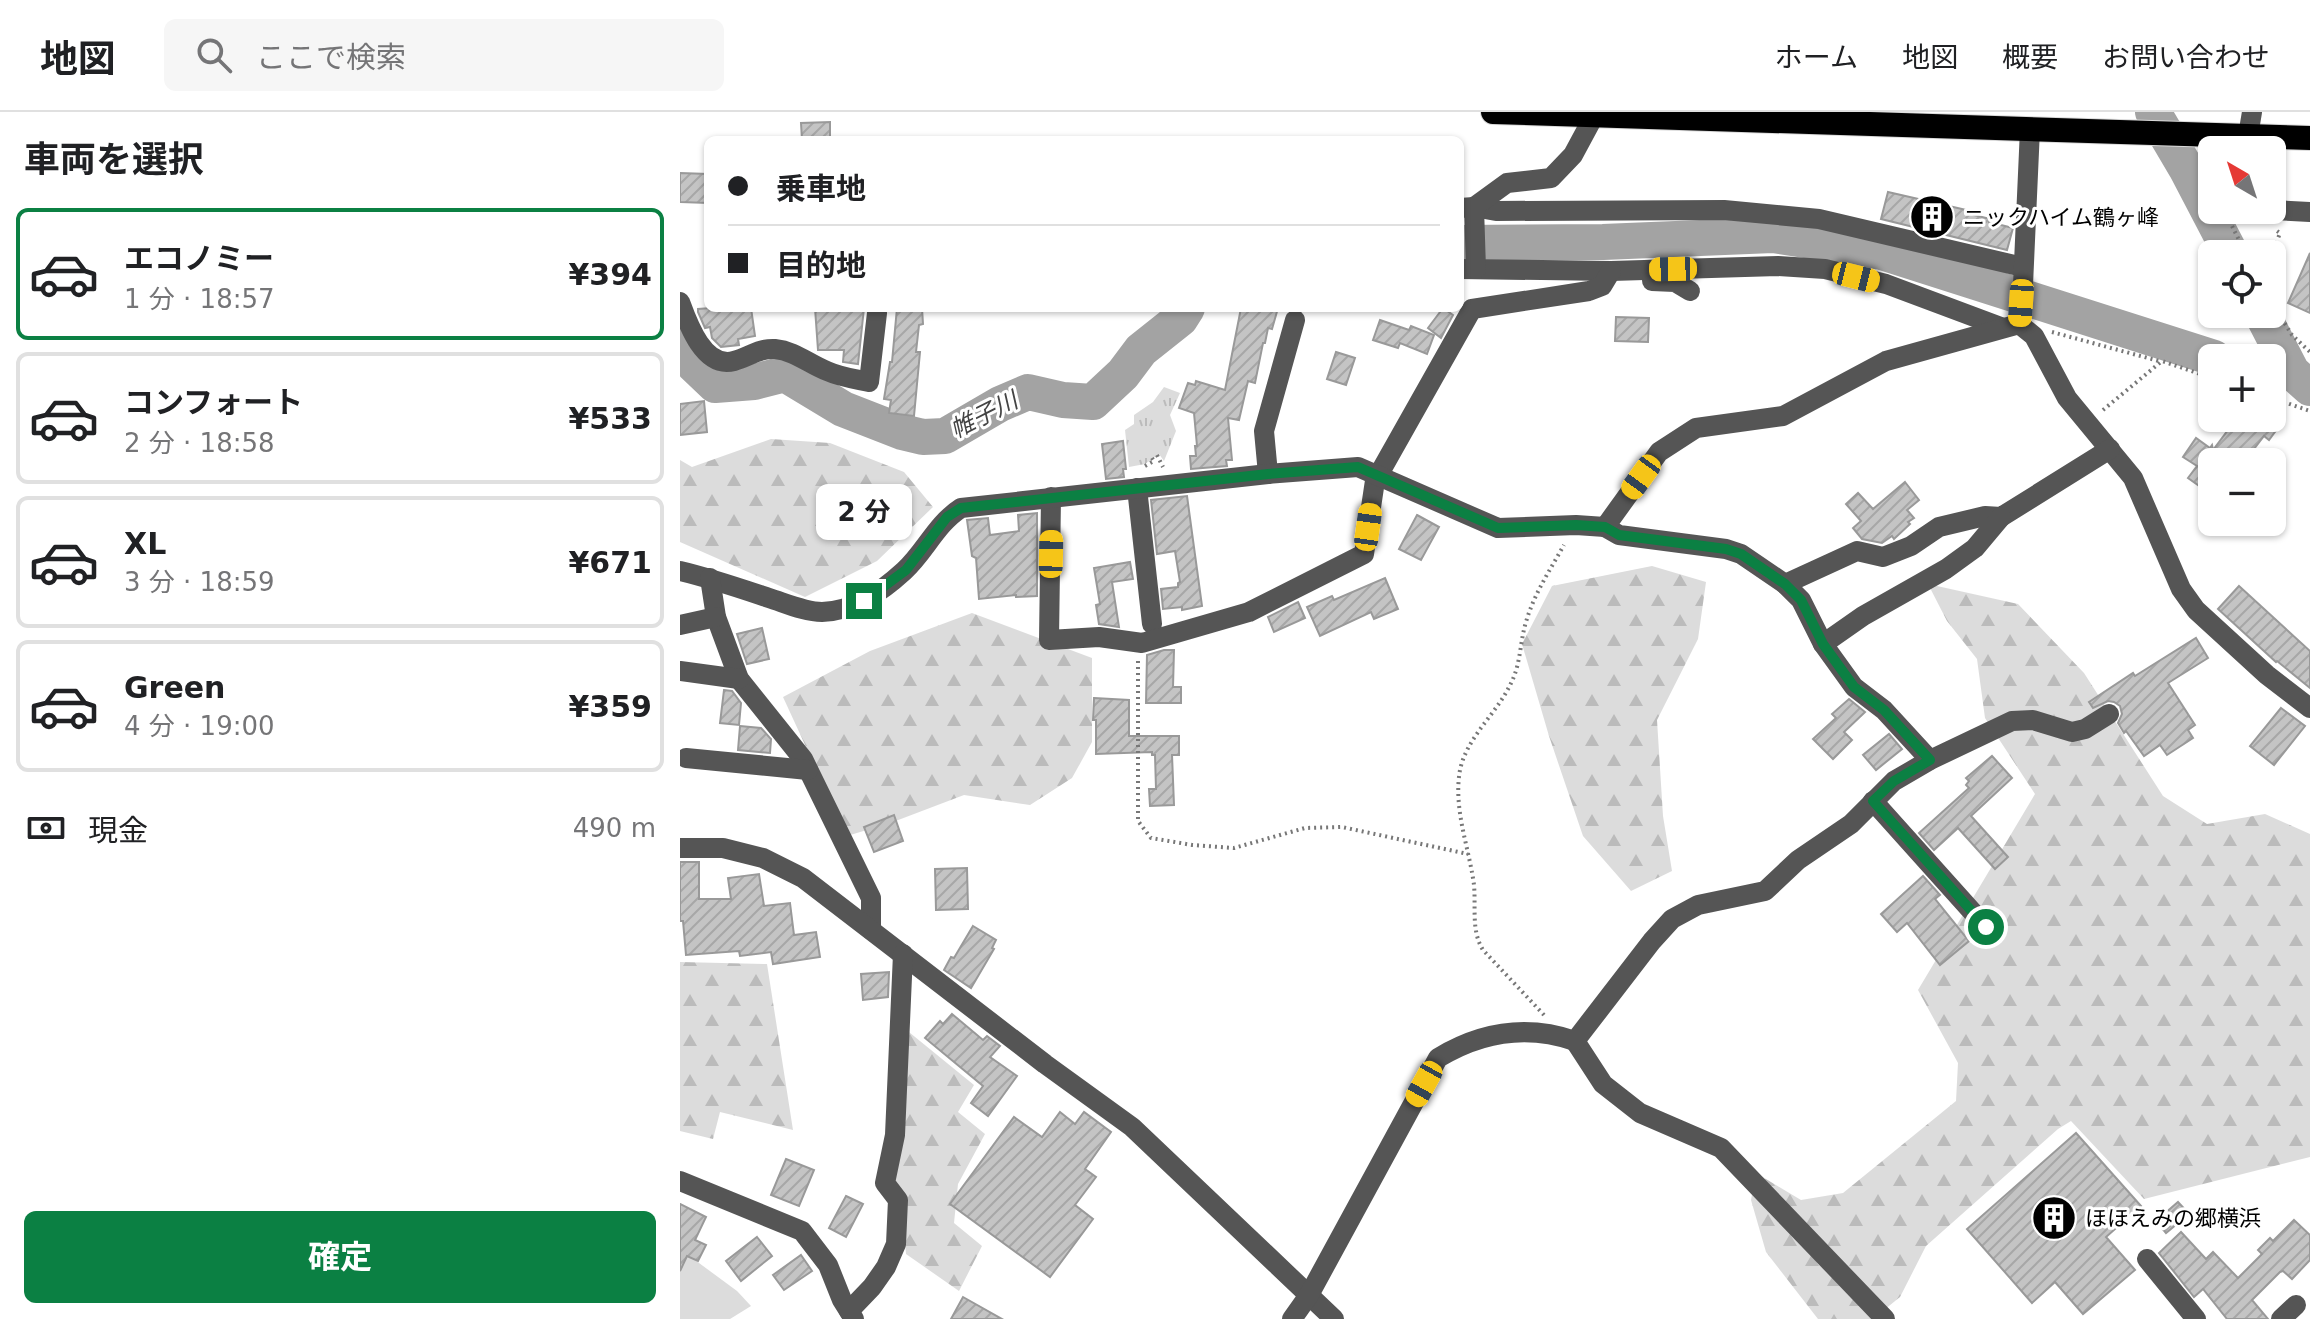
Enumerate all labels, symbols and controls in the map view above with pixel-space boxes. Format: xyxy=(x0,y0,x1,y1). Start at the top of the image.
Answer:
search box xyxy=(164,19,724,91)
icon: search xyxy=(192,33,236,77)
text: 地図 xyxy=(40,37,116,81)
text: ここで検索 xyxy=(256,40,406,75)
text: ホーム xyxy=(1775,41,1858,74)
text: 地図 xyxy=(1902,41,1958,74)
text: 概要 xyxy=(2002,41,2058,74)
text: お問い合わせ xyxy=(2102,41,2270,74)
north arrow xyxy=(2198,136,2286,224)
map controls xyxy=(2198,136,2286,536)
text: 車両を選択 xyxy=(24,139,204,180)
text: 乗車地 xyxy=(776,171,866,206)
building icon: ニックハイム鶴ヶ峰 xyxy=(1908,193,1956,241)
place label: ニックハイム鶴ヶ峰 xyxy=(1963,205,2159,230)
icon: car xyxy=(28,238,100,310)
button: locate xyxy=(2198,240,2286,328)
text: エコノミー xyxy=(124,241,274,276)
text: 目的地 xyxy=(776,248,866,283)
text: ¥394 xyxy=(569,257,652,292)
car xyxy=(1649,257,1697,281)
car xyxy=(1830,260,1882,294)
car xyxy=(2007,278,2035,328)
text: 1 分 · 18:57 xyxy=(124,284,275,314)
button: + xyxy=(2198,344,2286,432)
icon: car xyxy=(28,382,100,454)
text: コンフォート xyxy=(124,385,303,420)
water label: 帷子川 xyxy=(946,385,1025,444)
text: ¥533 xyxy=(569,401,652,436)
text: 2 分 · 18:58 xyxy=(124,428,275,458)
button: − xyxy=(2198,448,2286,536)
car xyxy=(1617,451,1665,503)
callout: 2 分 xyxy=(816,485,912,541)
text: 2 分 xyxy=(837,497,891,527)
car xyxy=(1353,502,1383,552)
icon: car xyxy=(28,526,100,598)
text: XL xyxy=(124,526,166,561)
car xyxy=(1039,530,1063,578)
text: ¥671 xyxy=(569,545,652,580)
text: 3 分 · 18:59 xyxy=(124,567,275,597)
route end xyxy=(846,583,882,619)
icon: car xyxy=(28,670,100,742)
text: Green xyxy=(124,670,225,705)
text: ¥359 xyxy=(569,689,652,724)
text: 4 分 · 19:00 xyxy=(124,711,275,741)
icon: cash xyxy=(24,806,68,850)
text: 現金 xyxy=(88,813,148,848)
text: 490 m xyxy=(573,813,656,843)
route start xyxy=(1968,909,2004,945)
car xyxy=(1402,1057,1446,1111)
building icon: ほほえみの郷横浜 xyxy=(2030,1194,2078,1242)
place label: ほほえみの郷横浜 xyxy=(2085,1206,2261,1231)
button: 確定 xyxy=(24,1211,656,1303)

